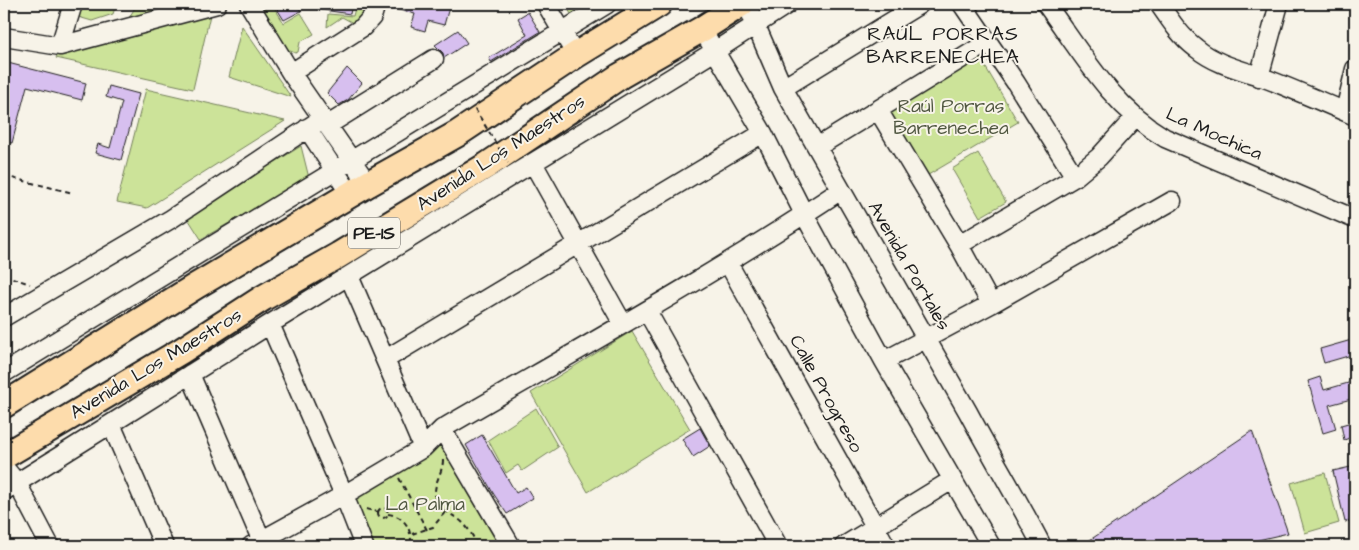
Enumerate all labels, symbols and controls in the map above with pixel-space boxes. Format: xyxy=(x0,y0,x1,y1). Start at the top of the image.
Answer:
district label: RAÚL PORRAS BARRENECHEA xyxy=(866,20,1020,71)
street label: Avenida Los Maestros xyxy=(411,88,591,218)
park label: Raúl Porras Barrenechea xyxy=(893,93,1009,142)
street label: La Mochica xyxy=(1162,101,1267,167)
street label: Avenida Portales xyxy=(861,196,957,336)
road number: PE-1S xyxy=(348,218,400,248)
street label: Avenida Los Maestros xyxy=(65,302,247,426)
street label: Calle Progreso xyxy=(782,330,870,459)
park label: La Palma xyxy=(385,491,465,518)

